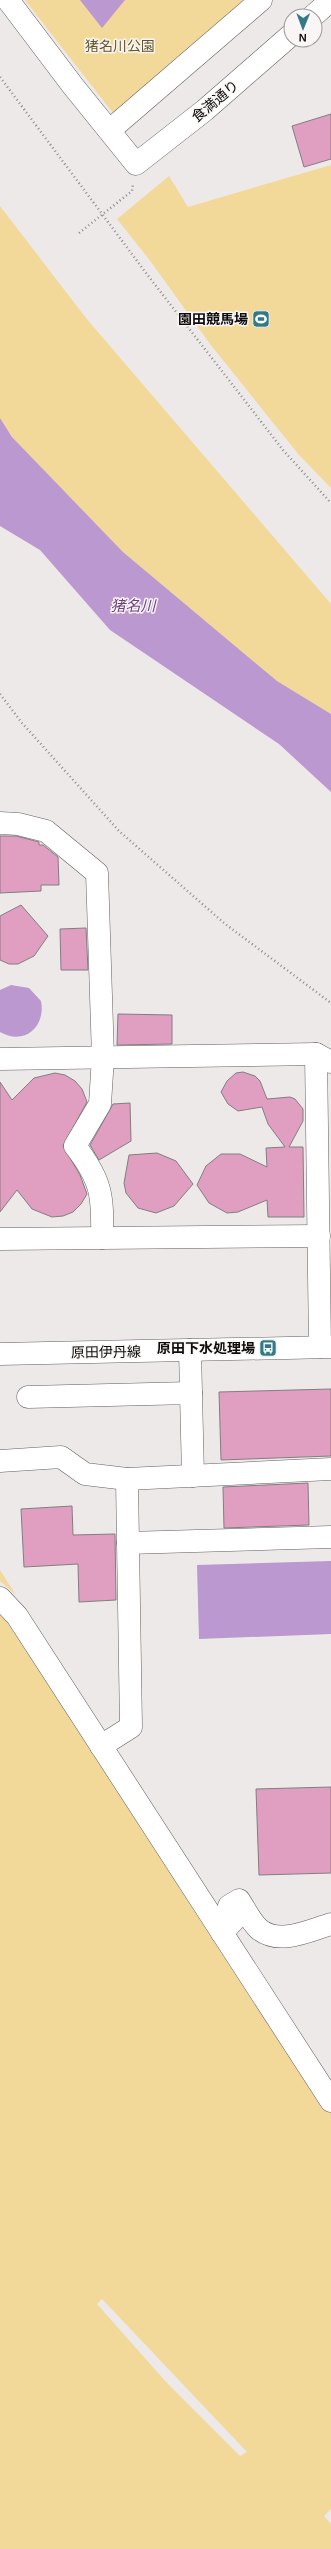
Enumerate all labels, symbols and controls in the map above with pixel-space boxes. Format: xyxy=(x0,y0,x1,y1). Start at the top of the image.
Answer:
north arrow xyxy=(283,8,323,48)
text: N xyxy=(299,32,307,44)
park label: 猪名川公園 xyxy=(85,38,155,54)
street label: 食満通り xyxy=(188,77,242,125)
sports icon: 園田競馬場 xyxy=(251,309,271,329)
place label: 園田競馬場 xyxy=(178,311,248,327)
water label: 猪名川 xyxy=(110,597,157,614)
bus stop icon: 原田下水処理場 xyxy=(258,1338,278,1358)
place label: 原田下水処理場 xyxy=(157,1340,255,1356)
street label: 原田伊丹線 xyxy=(71,1343,141,1361)

